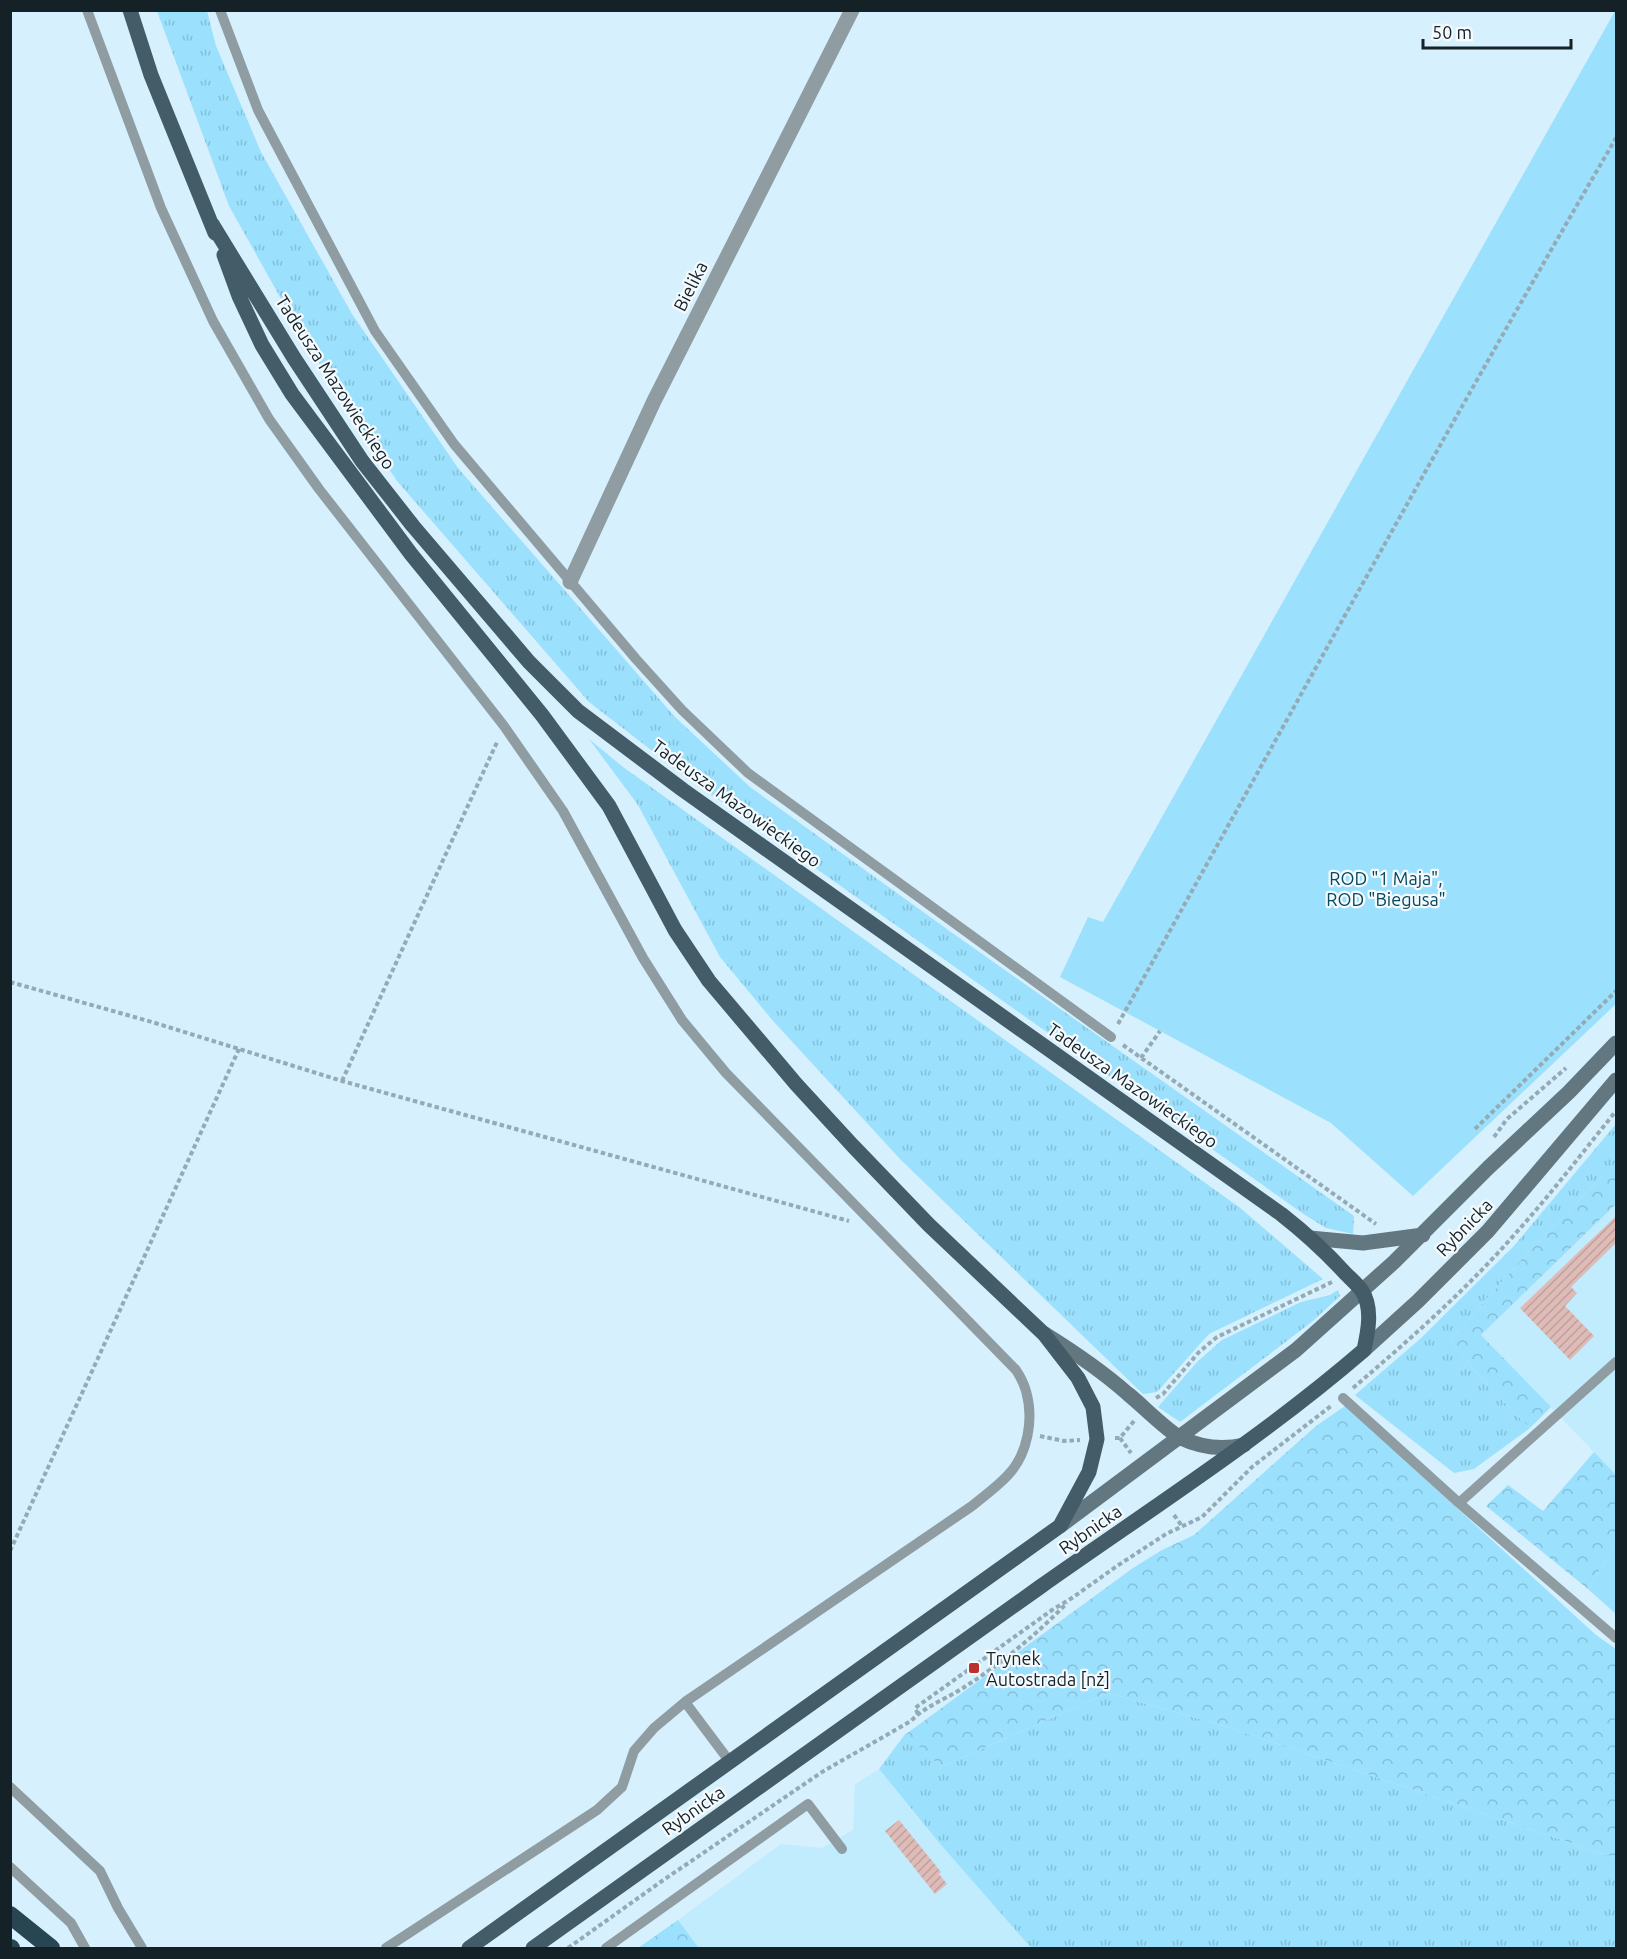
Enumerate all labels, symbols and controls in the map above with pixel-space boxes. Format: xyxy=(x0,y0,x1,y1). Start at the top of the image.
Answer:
scale bar xyxy=(1423,12,1572,50)
text: 50 m xyxy=(1432,22,1472,42)
street label: Bielika xyxy=(669,258,711,314)
street label: Tadeusza Mazowieckiego xyxy=(272,291,400,473)
street label: Tadeusza Mazowieckiego xyxy=(649,735,825,871)
park label: ROD "1 Maja", ROD "Biegusa" xyxy=(1326,868,1446,909)
street label: Tadeusza Mazowieckiego xyxy=(1044,1019,1222,1151)
street label: Rybnicka xyxy=(1432,1194,1496,1260)
street label: Rybnicka xyxy=(1055,1500,1125,1558)
place label: Trynek Autostrada [nż] xyxy=(986,1648,1110,1689)
marker: Trynek Autostrada [nż] xyxy=(967,1661,981,1675)
street label: Rybnicka xyxy=(658,1781,728,1839)

